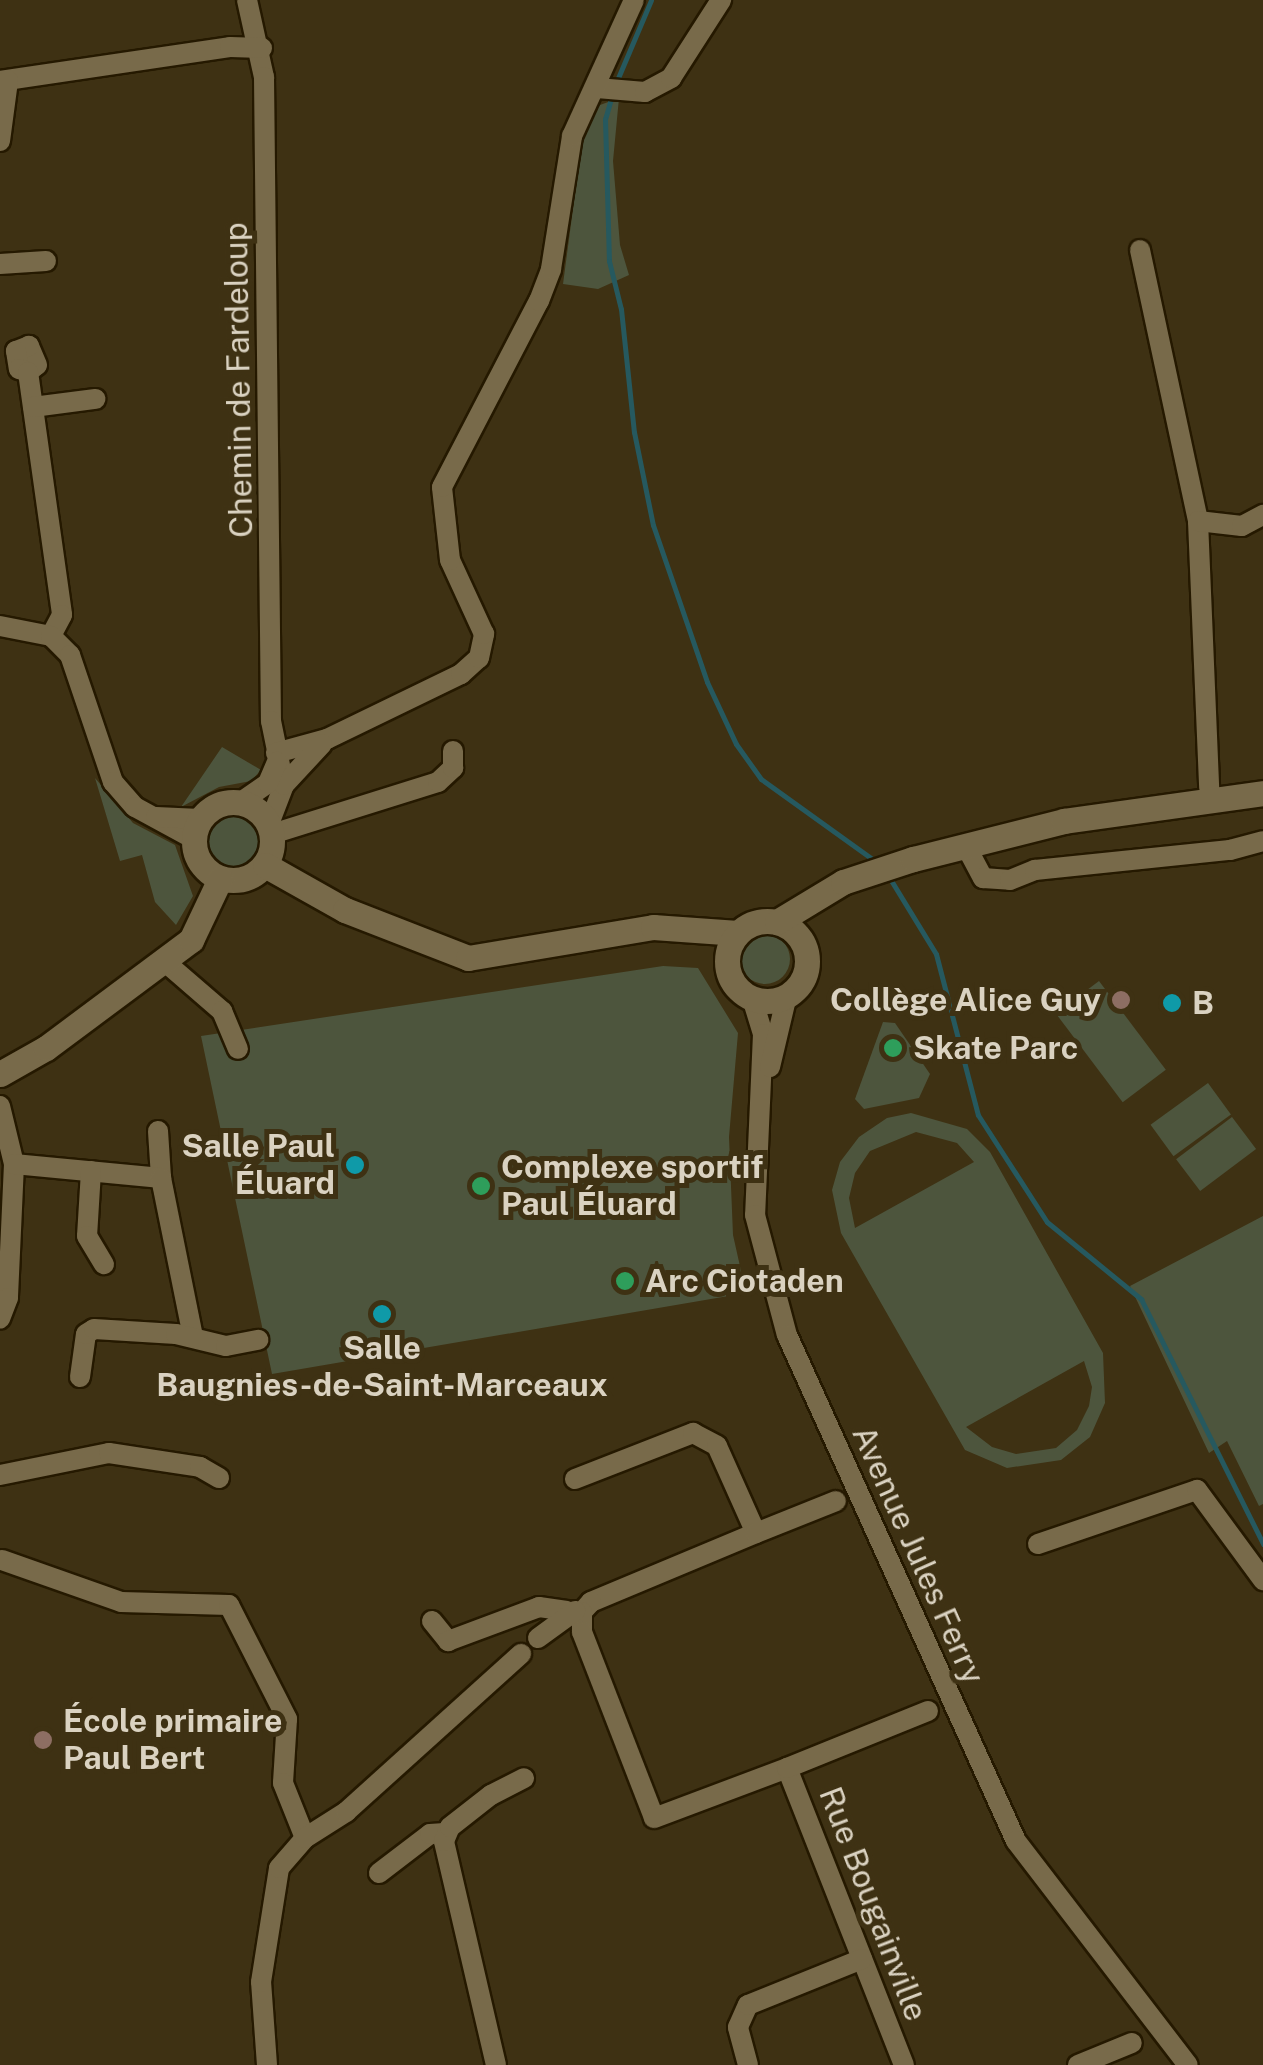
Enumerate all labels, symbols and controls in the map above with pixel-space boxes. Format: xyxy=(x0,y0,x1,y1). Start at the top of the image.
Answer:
street label: Chemin de Fardeloup xyxy=(217,222,261,538)
place label: Collège Alice Guy xyxy=(830,981,1101,1019)
place label: B xyxy=(1192,984,1214,1022)
marker: Collège Alice Guy xyxy=(1110,989,1132,1011)
marker: B xyxy=(1161,992,1183,1014)
place label: Skate Parc xyxy=(913,1029,1078,1067)
marker: Skate Parc xyxy=(882,1037,904,1059)
place label: Salle Paul Éluard xyxy=(181,1128,335,1203)
place label: Complexe sportif Paul Éluard xyxy=(501,1149,763,1224)
marker: Salle Paul Éluard xyxy=(344,1154,366,1176)
marker: Complexe sportif Paul Éluard xyxy=(470,1175,492,1197)
place label: Arc Ciotaden xyxy=(645,1262,844,1300)
marker: Arc Ciotaden xyxy=(614,1270,636,1292)
marker: Salle Baugnies-de-Saint-Marceaux xyxy=(371,1303,393,1325)
place label: Salle Baugnies-de-Saint-Marceaux xyxy=(156,1330,608,1405)
street label: Avenue Jules Ferry xyxy=(844,1420,992,1690)
place label: École primaire Paul Bert xyxy=(63,1703,282,1778)
marker: École primaire Paul Bert xyxy=(32,1729,54,1751)
street label: Rue Bougainville xyxy=(811,1781,935,2027)

